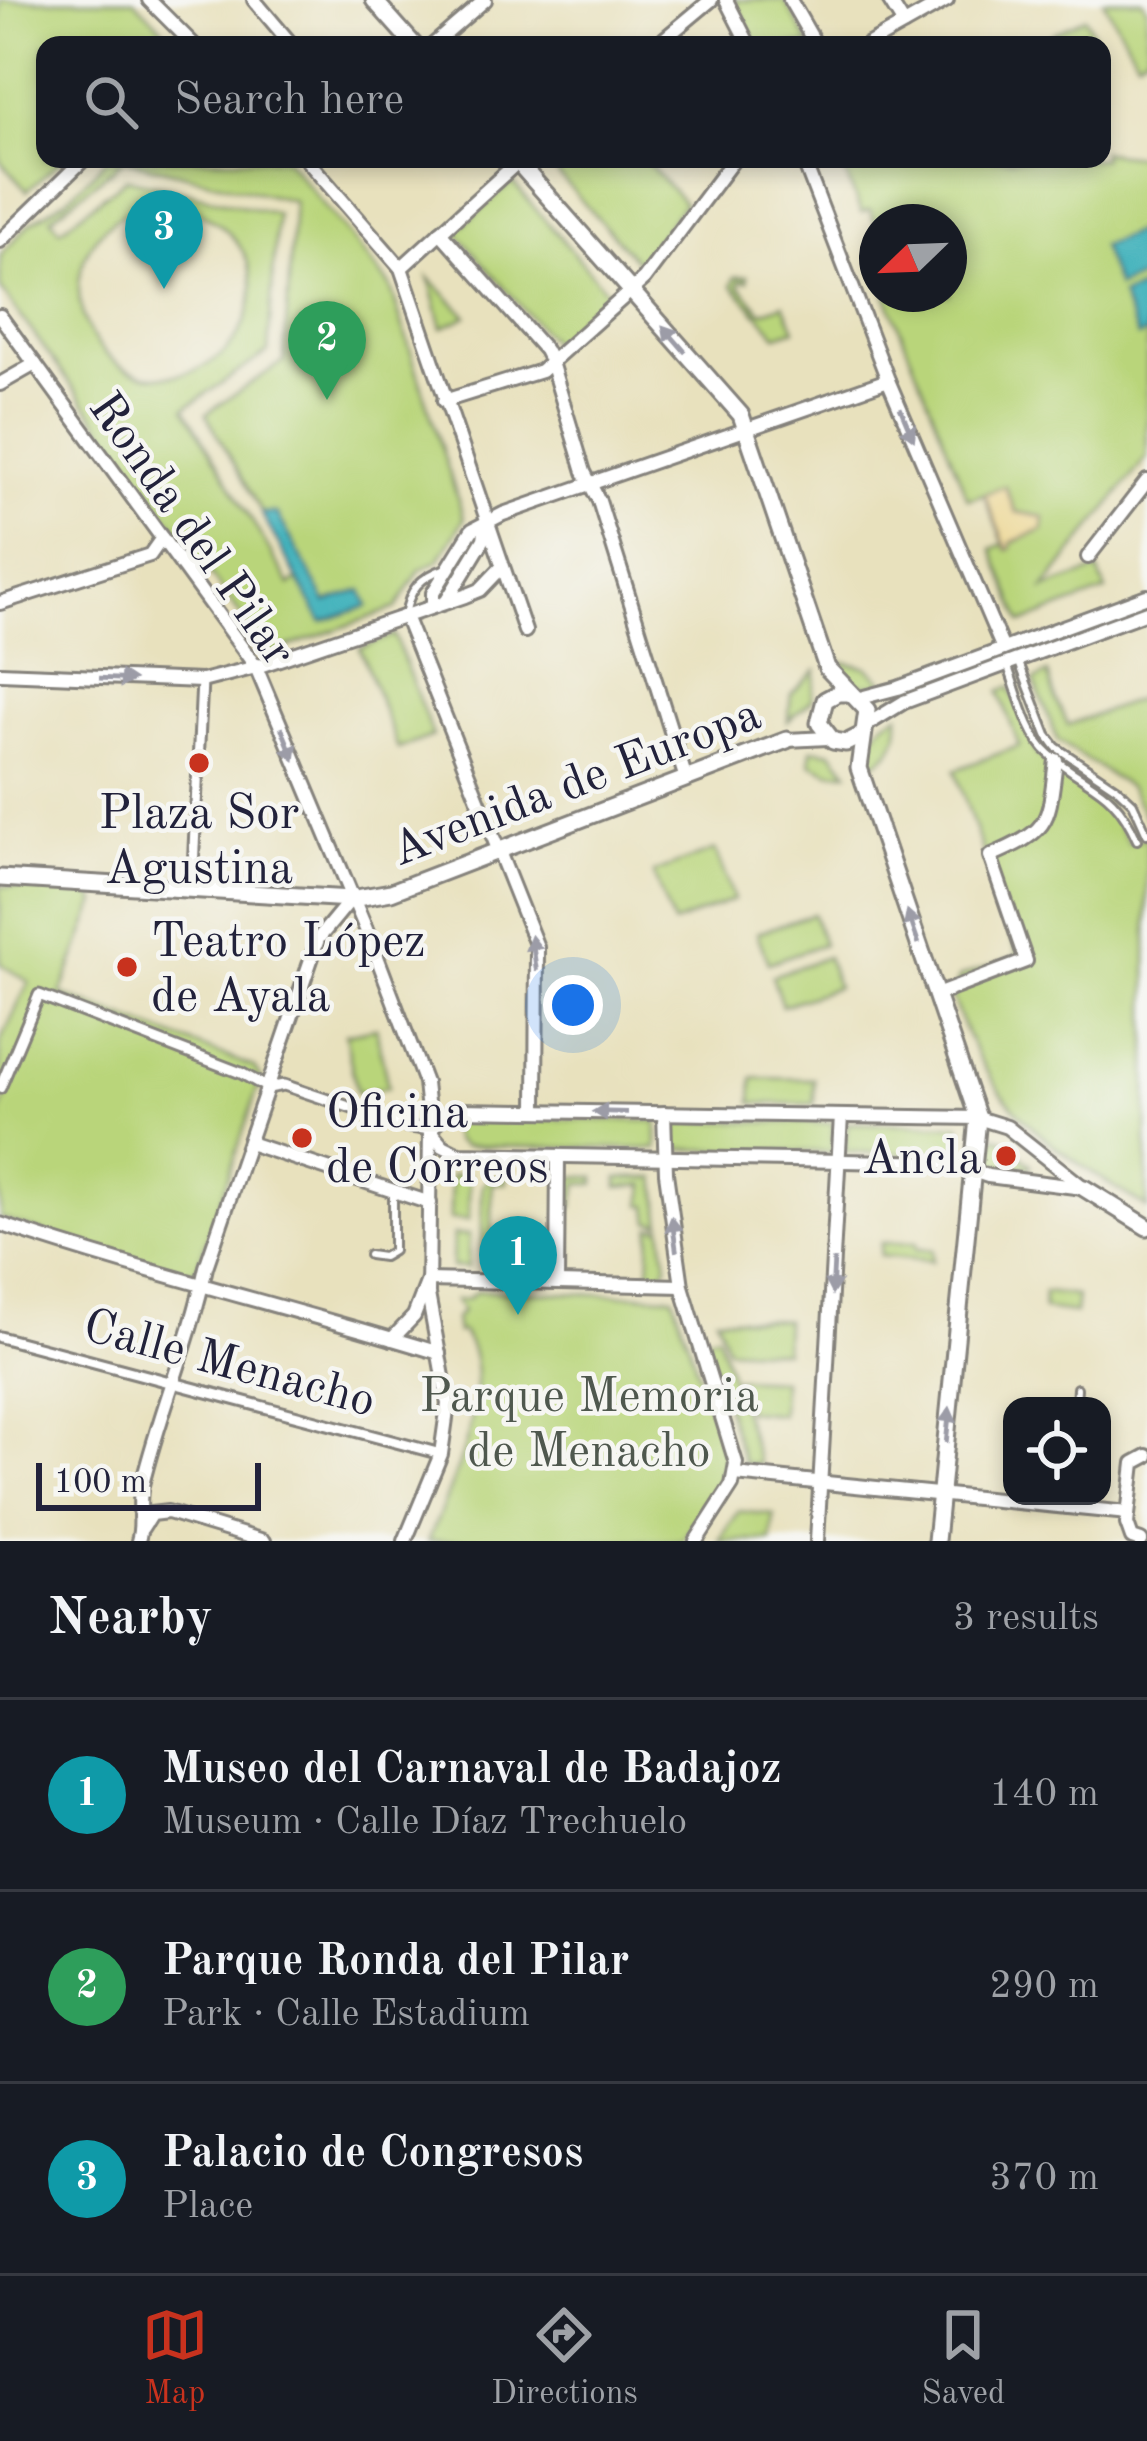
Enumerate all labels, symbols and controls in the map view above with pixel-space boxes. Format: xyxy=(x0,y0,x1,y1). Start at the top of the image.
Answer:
search box xyxy=(36,36,1111,168)
icon: search xyxy=(78,69,144,135)
text: Search here xyxy=(174,79,404,124)
pin: 3 xyxy=(125,190,203,289)
north arrow xyxy=(859,204,967,312)
pin: 2 xyxy=(288,301,366,400)
one-way arrow xyxy=(661,324,688,354)
street label: Ronda del Pilar xyxy=(79,385,303,676)
one-way arrow xyxy=(898,407,918,442)
one-way arrow xyxy=(99,670,137,689)
street label: Avenida de Europa xyxy=(385,691,768,876)
one-way arrow xyxy=(279,727,298,763)
marker: Plaza Sor Agustina xyxy=(186,750,212,776)
place label: Plaza Sor Agustina xyxy=(99,791,299,894)
one-way arrow xyxy=(903,909,921,945)
place label: Teatro López de Ayala xyxy=(151,919,426,1022)
one-way arrow xyxy=(524,933,543,971)
marker: Teatro López de Ayala xyxy=(114,954,140,980)
your location xyxy=(543,975,603,1035)
place label: Oficina de Correos xyxy=(326,1090,549,1193)
one-way arrow xyxy=(590,1102,628,1122)
marker: Oficina de Correos xyxy=(289,1125,315,1151)
place label: Ancla xyxy=(862,1136,982,1184)
marker: Ancla xyxy=(993,1143,1019,1169)
one-way arrow xyxy=(665,1214,684,1252)
pin: 1 xyxy=(479,1216,557,1315)
one-way arrow xyxy=(823,1259,842,1297)
street label: Calle Menacho xyxy=(78,1303,380,1427)
park label: Parque Memoria de Menacho xyxy=(419,1374,759,1477)
map controls xyxy=(1003,1397,1111,1505)
button: locate xyxy=(1003,1397,1111,1505)
one-way arrow xyxy=(939,1406,958,1443)
scale bar xyxy=(36,1457,261,1510)
text: 100 m xyxy=(54,1467,147,1500)
text: Nearby xyxy=(48,1594,213,1645)
text: 3 results xyxy=(953,1599,1099,1638)
text: Museo del Carnaval de Badajoz xyxy=(162,1748,781,1793)
text: 1 xyxy=(76,1775,98,1814)
text: 140 m xyxy=(989,1775,1099,1814)
text: Museum · Calle Díaz Trechuelo xyxy=(162,1803,687,1842)
text: Parque Ronda del Pilar xyxy=(162,1940,629,1985)
text: 2 xyxy=(76,1967,98,2006)
text: 290 m xyxy=(989,1967,1099,2006)
text: Park · Calle Estadium xyxy=(162,1995,530,2034)
text: Palacio de Congresos xyxy=(162,2132,583,2177)
text: 3 xyxy=(76,2159,98,2198)
text: 370 m xyxy=(989,2159,1099,2198)
text: Place xyxy=(162,2187,253,2226)
tab: Map xyxy=(142,2302,208,2415)
tab: Directions xyxy=(491,2302,638,2415)
tab: Saved xyxy=(921,2302,1005,2415)

